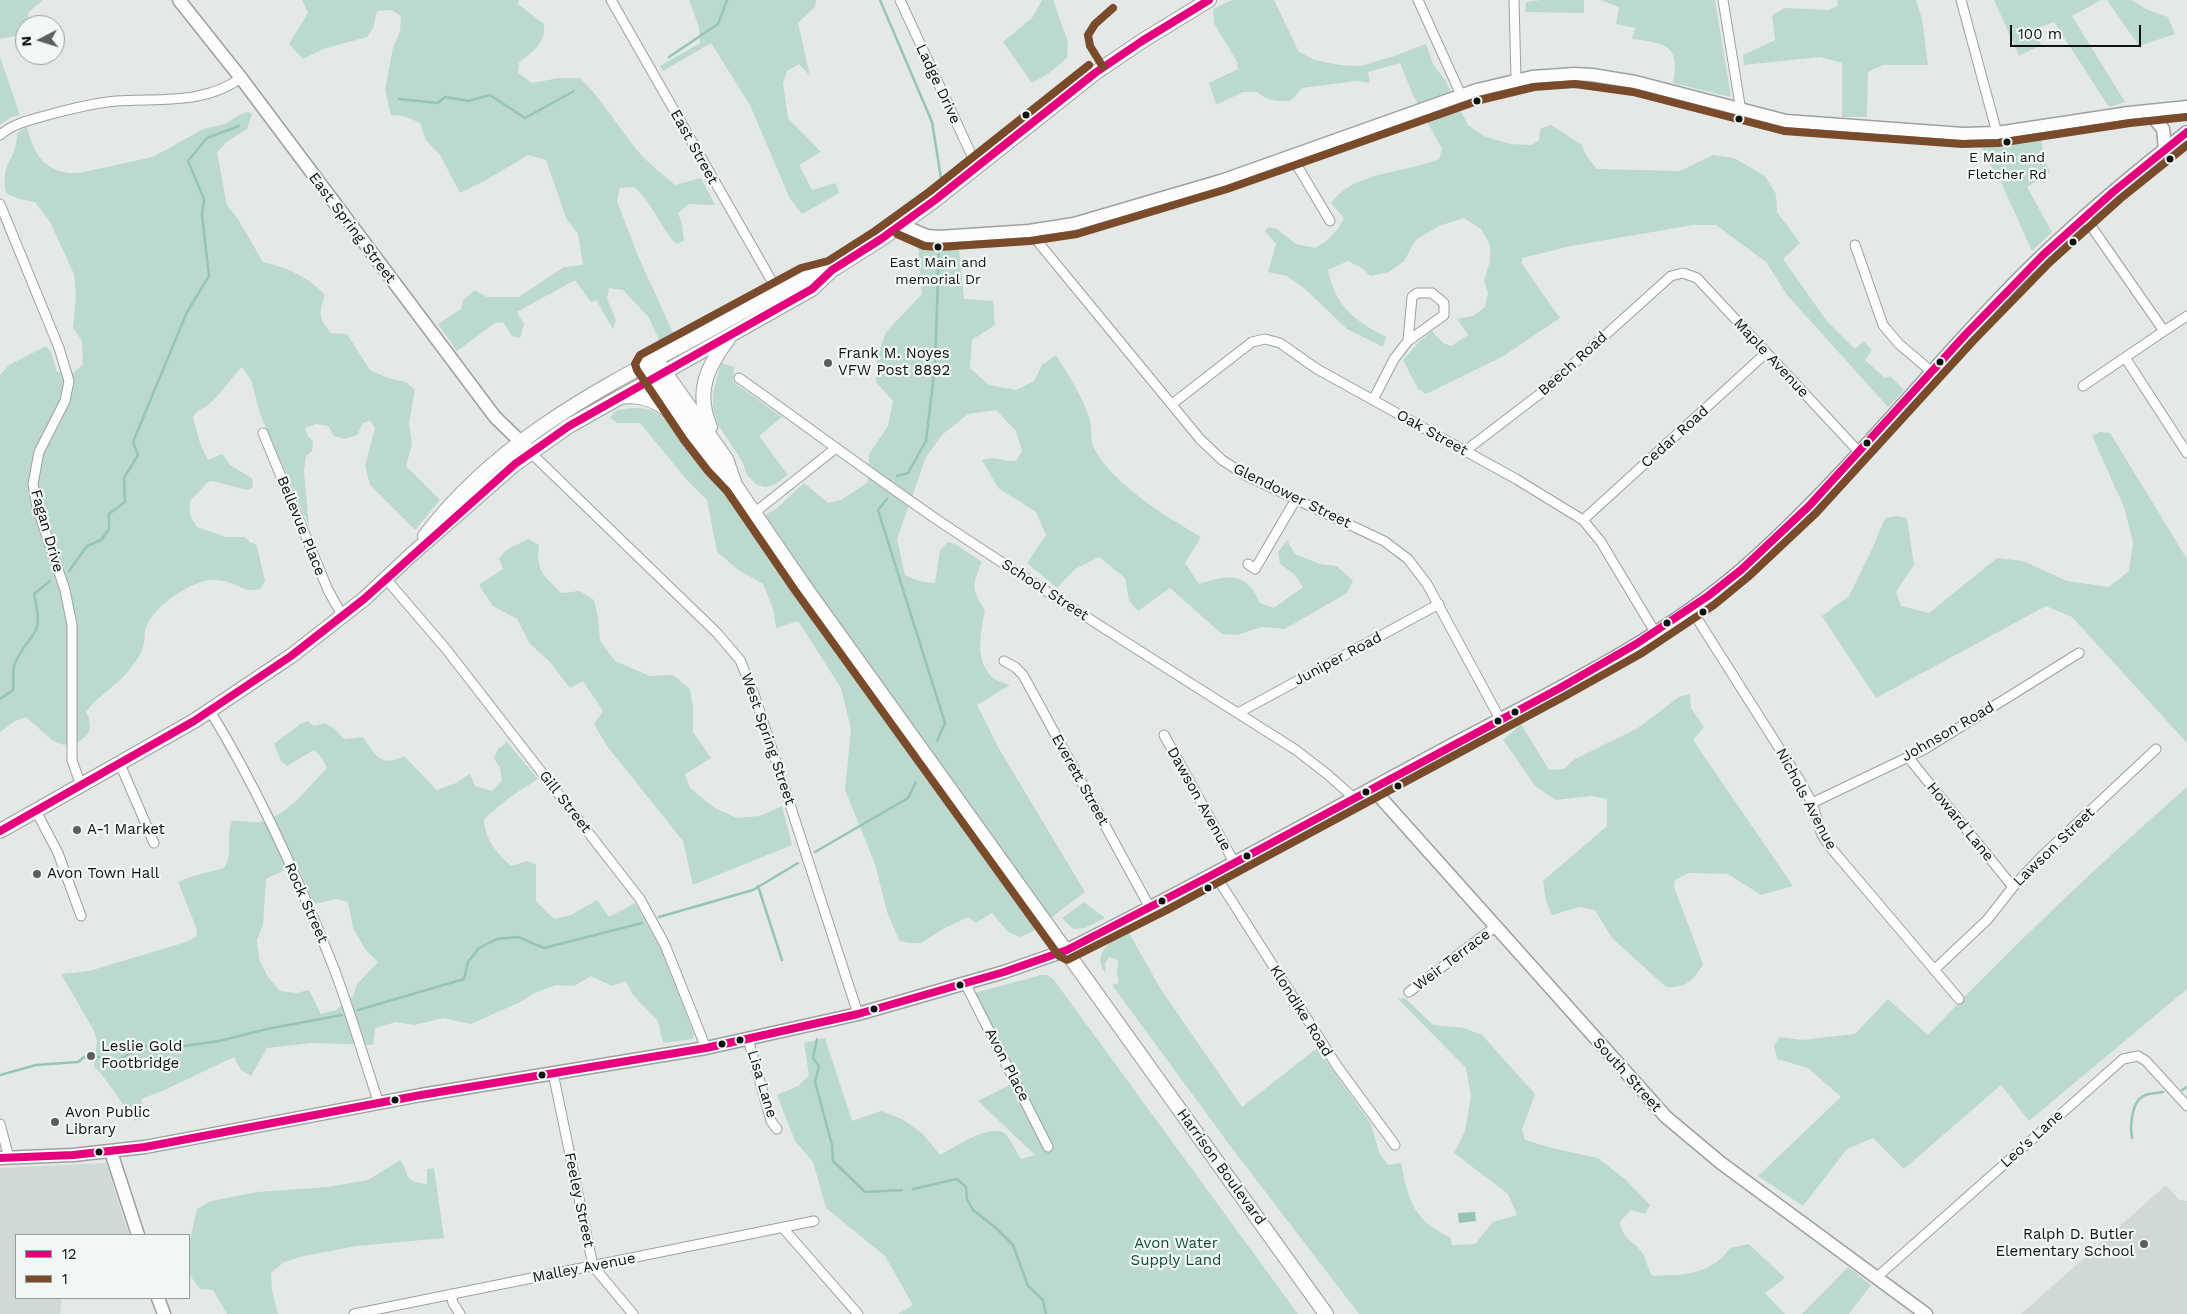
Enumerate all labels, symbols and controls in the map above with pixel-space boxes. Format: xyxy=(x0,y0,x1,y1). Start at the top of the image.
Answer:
north arrow xyxy=(15,15,65,65)
scale bar xyxy=(2012,15,2143,47)
text: 100 m xyxy=(2018,25,2062,43)
text: N xyxy=(18,35,34,47)
street label: Ladge Drive xyxy=(912,41,964,127)
unlabelled marker xyxy=(1472,96,1482,106)
street label: East Street xyxy=(666,107,722,187)
unlabelled marker xyxy=(1021,110,1031,120)
unlabelled marker xyxy=(1734,114,1744,124)
marker: E Main and Fletcher Rd xyxy=(2002,137,2012,147)
place label: E Main and Fletcher Rd xyxy=(1967,150,2047,182)
unlabelled marker xyxy=(2165,154,2175,164)
street label: East Spring Street xyxy=(305,169,399,287)
unlabelled marker xyxy=(2068,237,2078,247)
marker: East Main and memorial Dr xyxy=(933,242,943,252)
place label: East Main and memorial Dr xyxy=(889,255,987,288)
street label: Maple Avenue xyxy=(1730,315,1812,401)
street label: Beech Road xyxy=(1535,328,1611,400)
place label: Frank M. Noyes VFW Post 8892 xyxy=(838,345,950,380)
marker: Frank M. Noyes VFW Post 8892 xyxy=(822,357,834,369)
unlabelled marker xyxy=(1935,357,1945,367)
street label: Cedar Road xyxy=(1638,402,1712,472)
street label: Oak Street xyxy=(1393,406,1471,460)
unlabelled marker xyxy=(1862,438,1872,448)
street label: Glendower Street xyxy=(1230,460,1354,532)
street label: Bellevue Place xyxy=(273,473,329,579)
street label: Fagan Drive xyxy=(27,488,67,574)
street label: School Street xyxy=(998,555,1092,625)
unlabelled marker xyxy=(1698,607,1708,617)
unlabelled marker xyxy=(1662,618,1672,628)
street label: Juniper Road xyxy=(1291,628,1385,690)
street label: West Spring Street xyxy=(737,671,799,807)
street label: Johnson Road xyxy=(1899,698,1997,766)
unlabelled marker xyxy=(1510,707,1520,717)
unlabelled marker xyxy=(1493,716,1503,726)
street label: Everett Street xyxy=(1047,731,1113,829)
street label: Dawson Avenue xyxy=(1163,744,1235,854)
street label: Nichols Avenue xyxy=(1772,745,1840,853)
street label: Gill Street xyxy=(535,767,595,837)
street label: Howard Lane xyxy=(1923,779,1997,865)
unlabelled marker xyxy=(1393,781,1403,791)
unlabelled marker xyxy=(1361,787,1371,797)
street label: Lawson Street xyxy=(2010,804,2098,890)
place label: A-1 Market xyxy=(87,821,165,839)
marker: A-1 Market xyxy=(71,824,83,836)
unlabelled marker xyxy=(1242,851,1252,861)
street label: Rock Street xyxy=(280,860,332,946)
place label: Avon Town Hall xyxy=(47,865,159,883)
marker: Avon Town Hall xyxy=(31,868,43,880)
unlabelled marker xyxy=(1203,883,1213,893)
unlabelled marker xyxy=(1157,896,1167,906)
street label: Weir Terrace xyxy=(1410,925,1494,995)
street label: Klondike Road xyxy=(1266,962,1336,1060)
unlabelled marker xyxy=(955,980,965,990)
unlabelled marker xyxy=(869,1004,879,1014)
street label: Avon Place xyxy=(981,1025,1033,1105)
street label: South Street xyxy=(1589,1034,1665,1116)
unlabelled marker xyxy=(735,1035,745,1045)
place label: Leslie Gold Footbridge xyxy=(101,1038,183,1073)
unlabelled marker xyxy=(717,1039,727,1049)
street label: Lisa Lane xyxy=(743,1048,781,1120)
marker: Leslie Gold Footbridge xyxy=(85,1050,97,1062)
unlabelled marker xyxy=(537,1070,547,1080)
unlabelled marker xyxy=(390,1095,400,1105)
place label: Avon Public Library xyxy=(65,1104,150,1139)
street label: Harrison Boulevard xyxy=(1173,1105,1269,1229)
street label: Leo's Lane xyxy=(1997,1106,2067,1172)
marker: Avon Public Library xyxy=(49,1116,61,1128)
unlabelled marker xyxy=(94,1147,104,1157)
street label: Feeley Street xyxy=(560,1151,598,1249)
place label: Ralph D. Butler Elementary School xyxy=(1995,1226,2134,1261)
legend xyxy=(15,1234,190,1299)
park label: Avon Water Supply Land xyxy=(1131,1235,1221,1270)
marker: Ralph D. Butler Elementary School xyxy=(2138,1238,2150,1250)
text: 12 xyxy=(62,1245,77,1263)
street label: Malley Avenue xyxy=(531,1249,637,1287)
text: 1 xyxy=(62,1270,68,1288)

